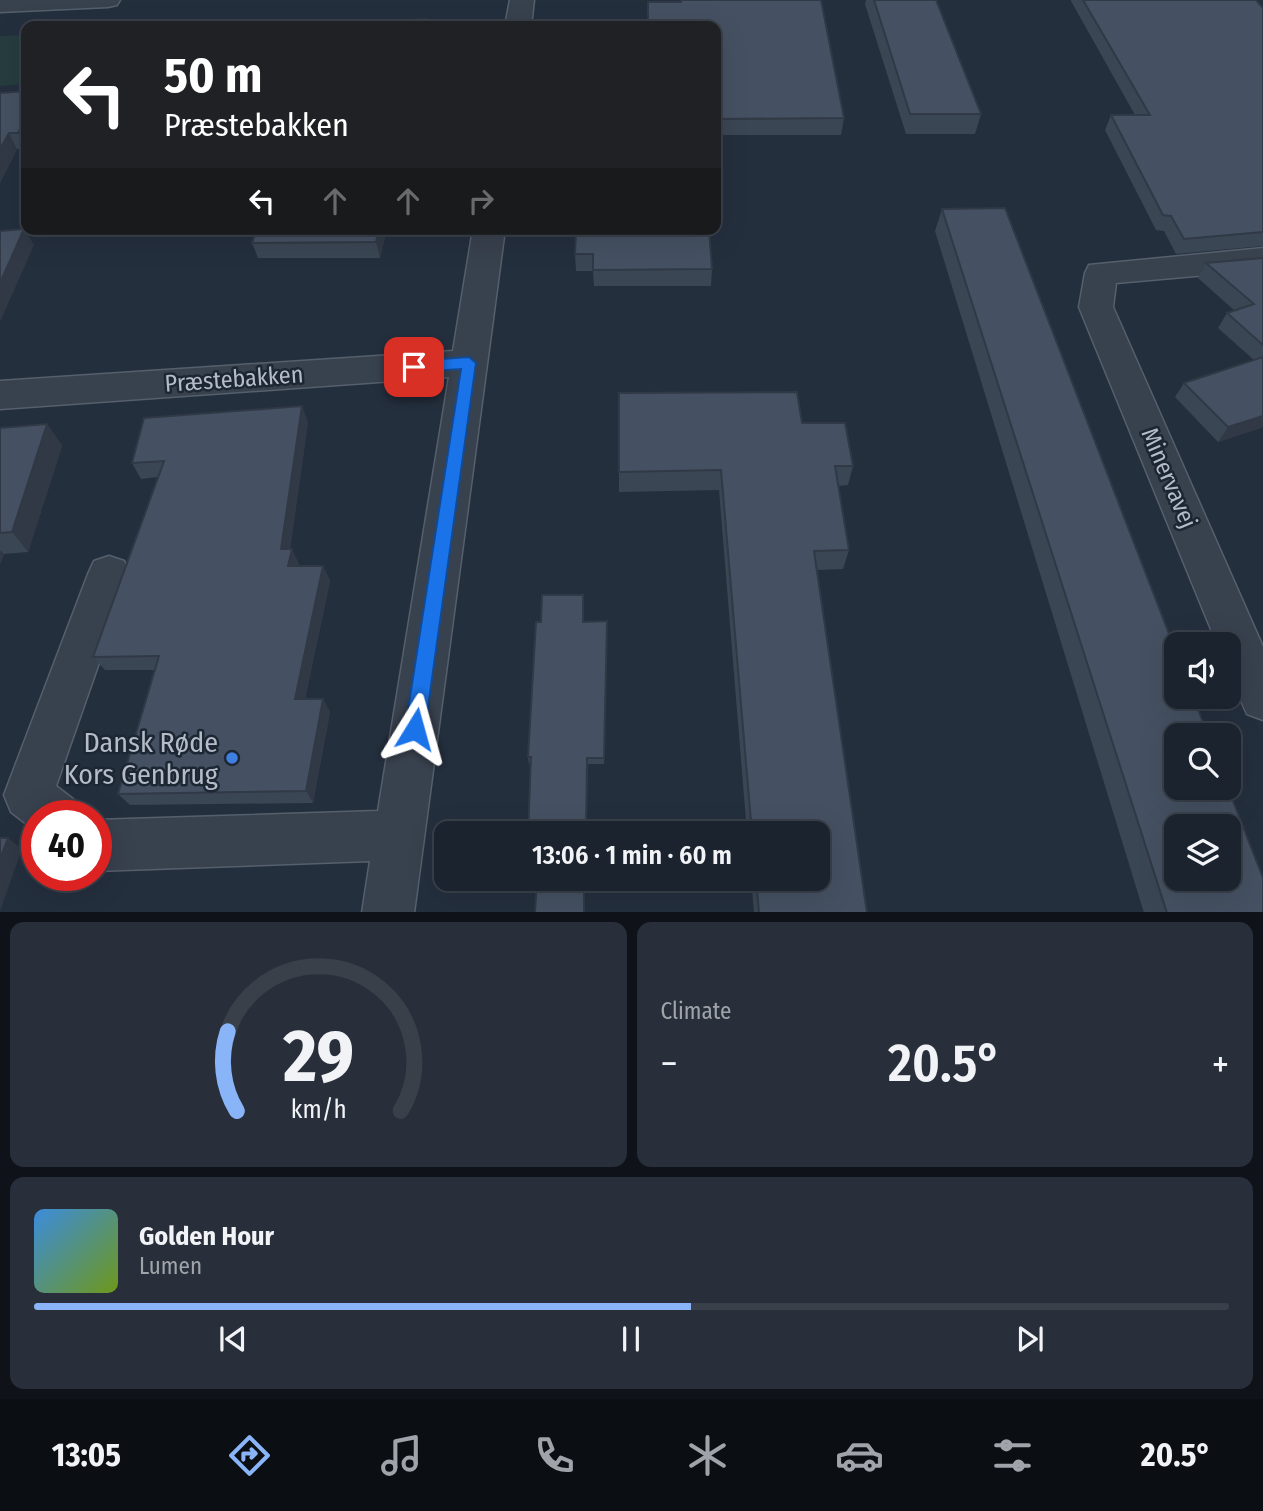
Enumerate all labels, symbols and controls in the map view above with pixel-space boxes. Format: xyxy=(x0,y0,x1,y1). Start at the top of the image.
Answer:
text: 50 m xyxy=(164,46,262,105)
icon: left xyxy=(49,49,140,140)
text: Præstebakken xyxy=(164,106,349,144)
icon: left xyxy=(243,182,281,220)
icon: ahead xyxy=(316,182,354,220)
icon: ahead xyxy=(389,182,427,220)
icon: right xyxy=(462,182,500,220)
pin xyxy=(384,337,444,397)
icon: arrive xyxy=(395,348,433,386)
street label: Præstebakken xyxy=(164,360,304,398)
street label: Minervavej xyxy=(1135,424,1203,532)
map controls xyxy=(1164,632,1241,891)
button: sound xyxy=(1164,632,1241,709)
position arrow xyxy=(378,692,452,766)
button: search xyxy=(1164,723,1241,800)
place label: Dansk Røde Kors Genbrug xyxy=(64,726,219,791)
marker: Dansk Røde Kors Genbrug xyxy=(224,750,240,766)
speed limit sign: 40 xyxy=(21,800,112,891)
button: layers xyxy=(1164,814,1241,891)
text: 13:06 · 1 min · 60 m xyxy=(532,840,732,871)
text: Climate xyxy=(661,997,731,1025)
text: 29 xyxy=(282,1013,354,1100)
text: 20.5° xyxy=(888,1032,1001,1095)
text: − xyxy=(661,1041,678,1087)
text: + xyxy=(1212,1041,1229,1087)
text: km/h xyxy=(290,1094,346,1124)
text: Golden Hour xyxy=(139,1221,274,1252)
text: Lumen xyxy=(139,1252,202,1280)
icon: previous xyxy=(214,1320,252,1358)
icon: pause xyxy=(612,1320,650,1358)
icon: next xyxy=(1011,1320,1049,1358)
icon: directions xyxy=(225,1431,274,1480)
icon: music xyxy=(377,1431,426,1480)
icon: phone xyxy=(530,1431,579,1480)
icon: climate xyxy=(683,1431,732,1480)
icon: car xyxy=(835,1431,884,1480)
icon: filters xyxy=(988,1431,1037,1480)
text: 13:05 xyxy=(52,1436,121,1474)
text: 20.5° xyxy=(1141,1436,1211,1474)

